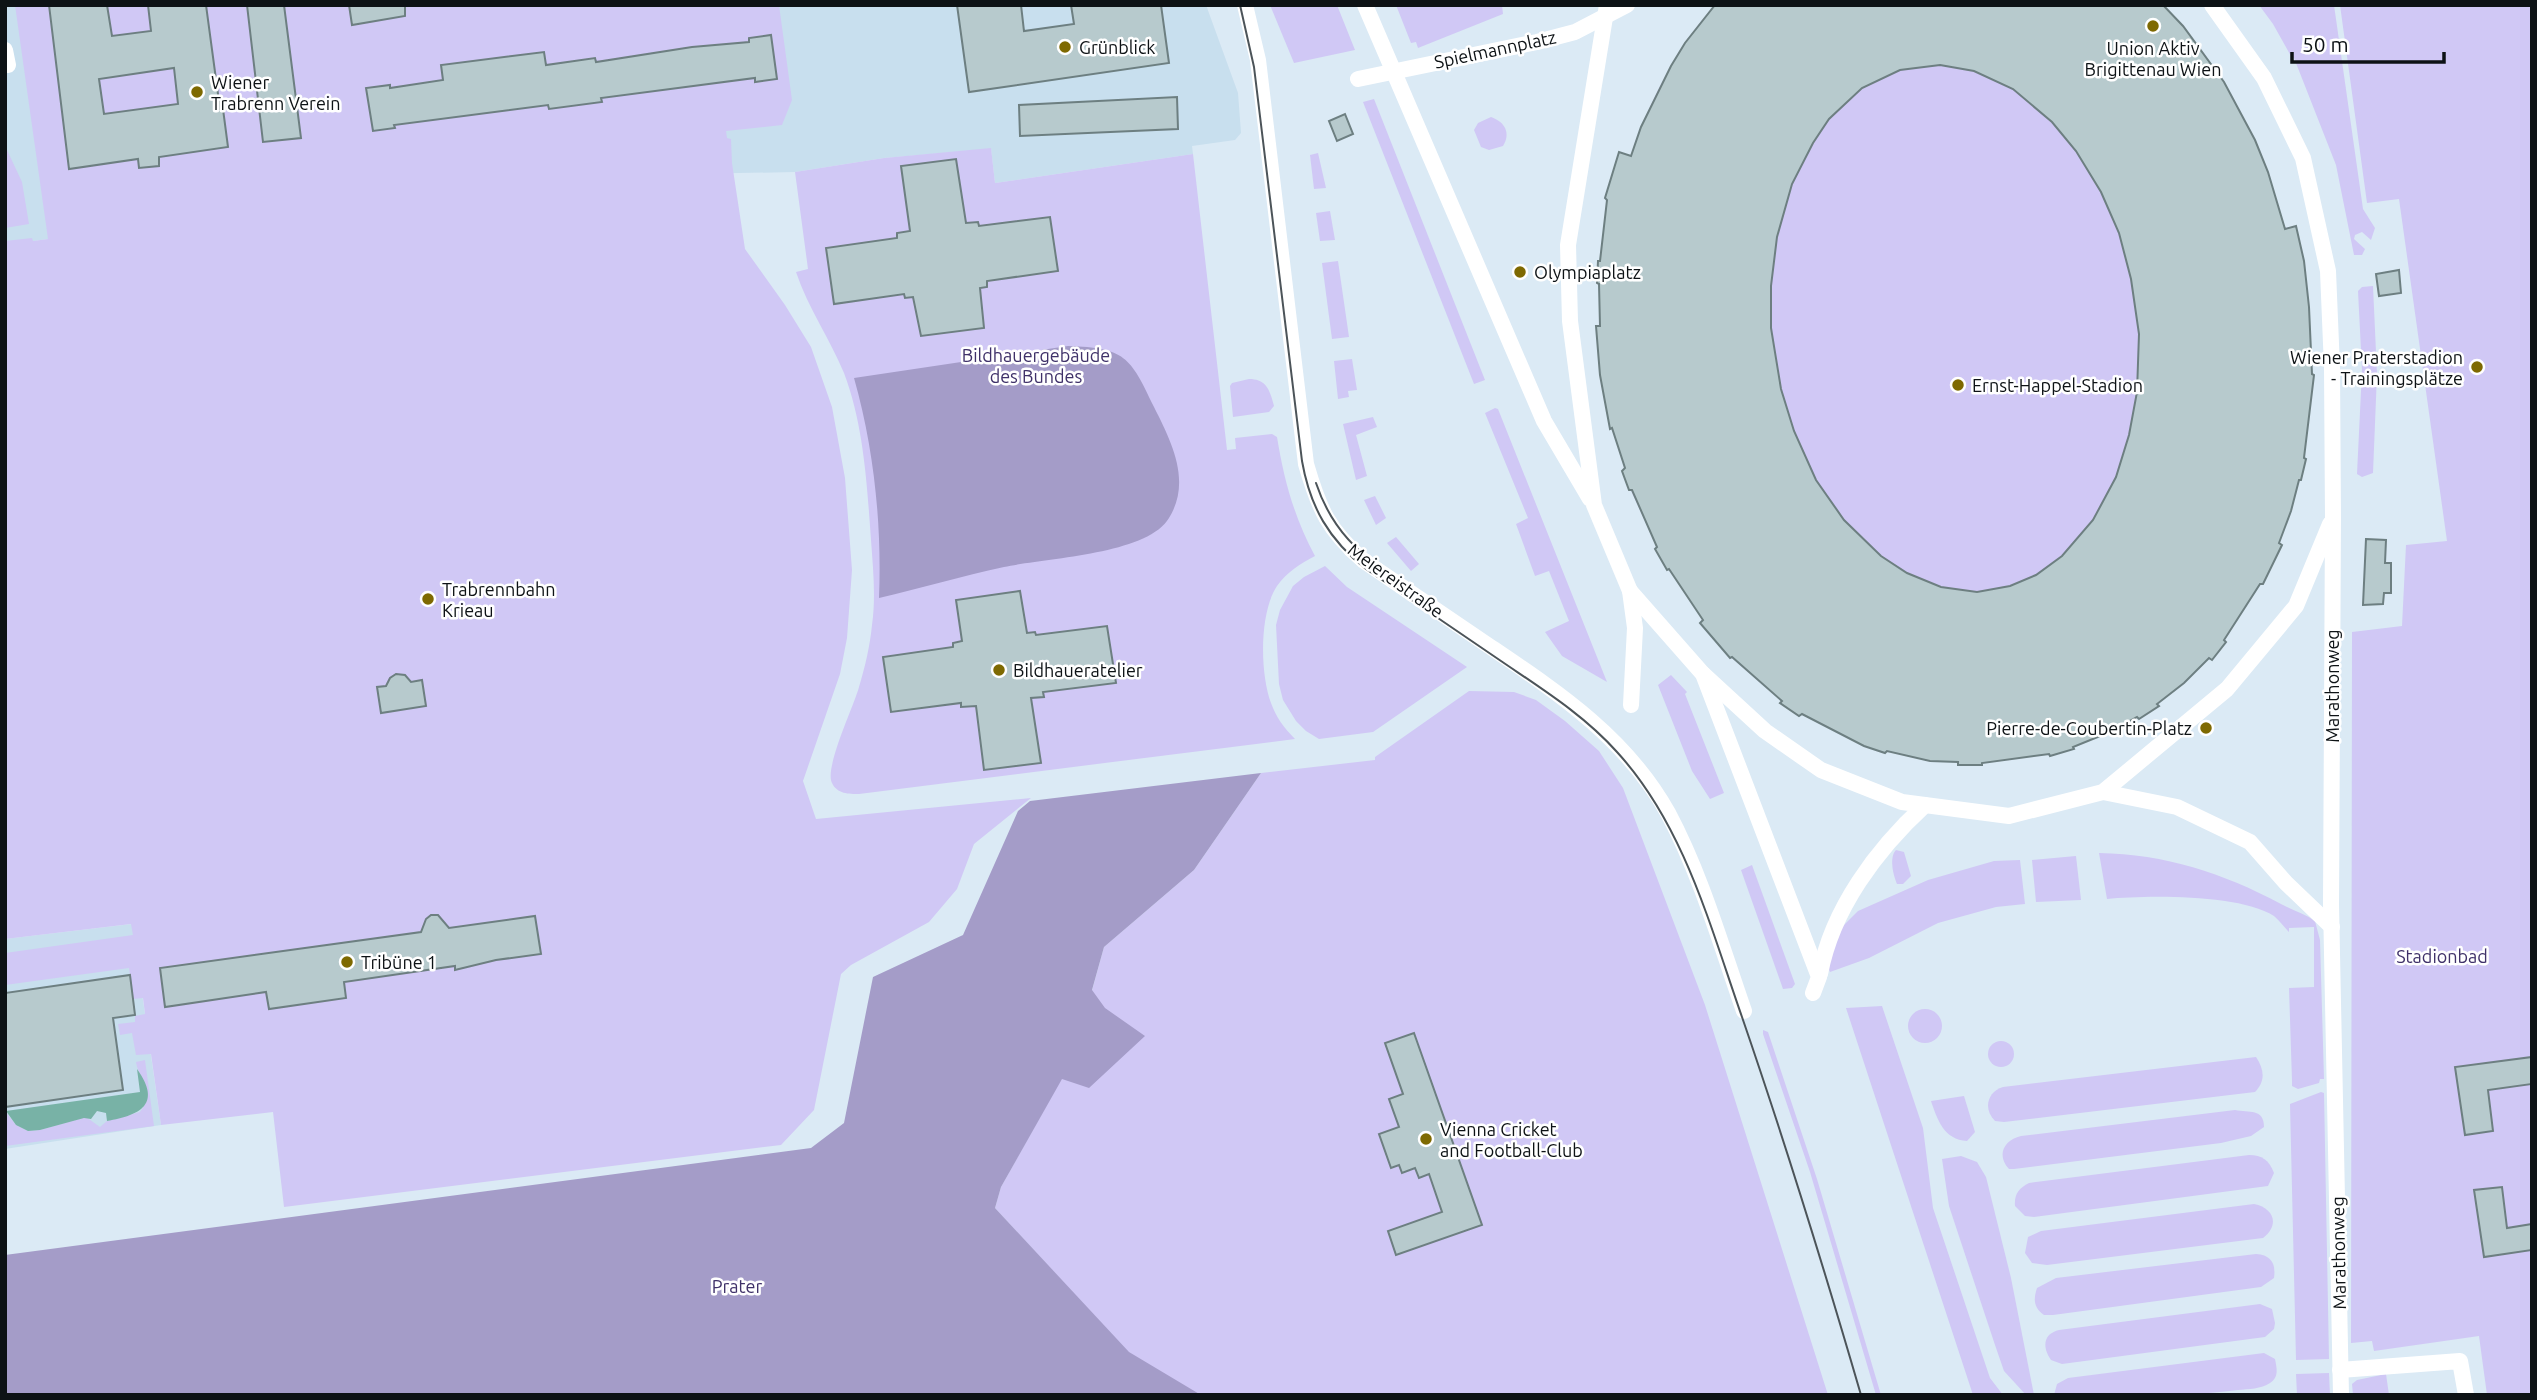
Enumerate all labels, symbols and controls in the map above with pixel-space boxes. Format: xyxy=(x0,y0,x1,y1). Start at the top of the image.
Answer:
marker: Union Aktiv Brigittenau Wien xyxy=(2145,18,2161,34)
scale bar xyxy=(2292,21,2444,65)
street label: Spielmannplatz xyxy=(1432,26,1558,72)
text: 50 m xyxy=(2302,32,2349,56)
place label: Grünblick xyxy=(1079,37,1155,57)
place label: Union Aktiv Brigittenau Wien xyxy=(2085,38,2221,79)
marker: Grünblick xyxy=(1057,39,1073,55)
place label: Wiener Trabrenn Verein xyxy=(211,72,341,113)
marker: Wiener Trabrenn Verein xyxy=(189,84,205,100)
place label: Olympiaplatz xyxy=(1534,262,1641,282)
marker: Olympiaplatz xyxy=(1512,264,1528,280)
park label: Bildhauergebäude des Bundes xyxy=(962,345,1110,386)
place label: Wiener Praterstadion - Trainingsplätze xyxy=(2290,347,2463,388)
marker: Wiener Praterstadion - Trainingsplätze xyxy=(2469,359,2485,375)
place label: Ernst-Happel-Stadion xyxy=(1972,375,2143,395)
marker: Ernst-Happel-Stadion xyxy=(1950,377,1966,393)
street label: Meiereistraße xyxy=(1345,539,1447,621)
place label: Trabrennbahn Krieau xyxy=(442,579,556,620)
marker: Trabrennbahn Krieau xyxy=(420,591,436,607)
street label: Marathonweg xyxy=(2322,629,2342,743)
place label: Bildhaueratelier xyxy=(1013,660,1143,680)
marker: Bildhaueratelier xyxy=(991,662,1007,678)
place label: Pierre-de-Coubertin-Platz xyxy=(1986,718,2192,738)
marker: Pierre-de-Coubertin-Platz xyxy=(2198,720,2214,736)
park label: Stadionbad xyxy=(2396,946,2488,966)
place label: Tribüne 1 xyxy=(361,952,437,972)
marker: Tribüne 1 xyxy=(339,954,355,970)
place label: Vienna Cricket and Football-Club xyxy=(1440,1119,1583,1160)
marker: Vienna Cricket and Football-Club xyxy=(1418,1131,1434,1147)
street label: Marathonweg xyxy=(2327,1196,2349,1310)
park label: Prater xyxy=(712,1276,762,1296)

